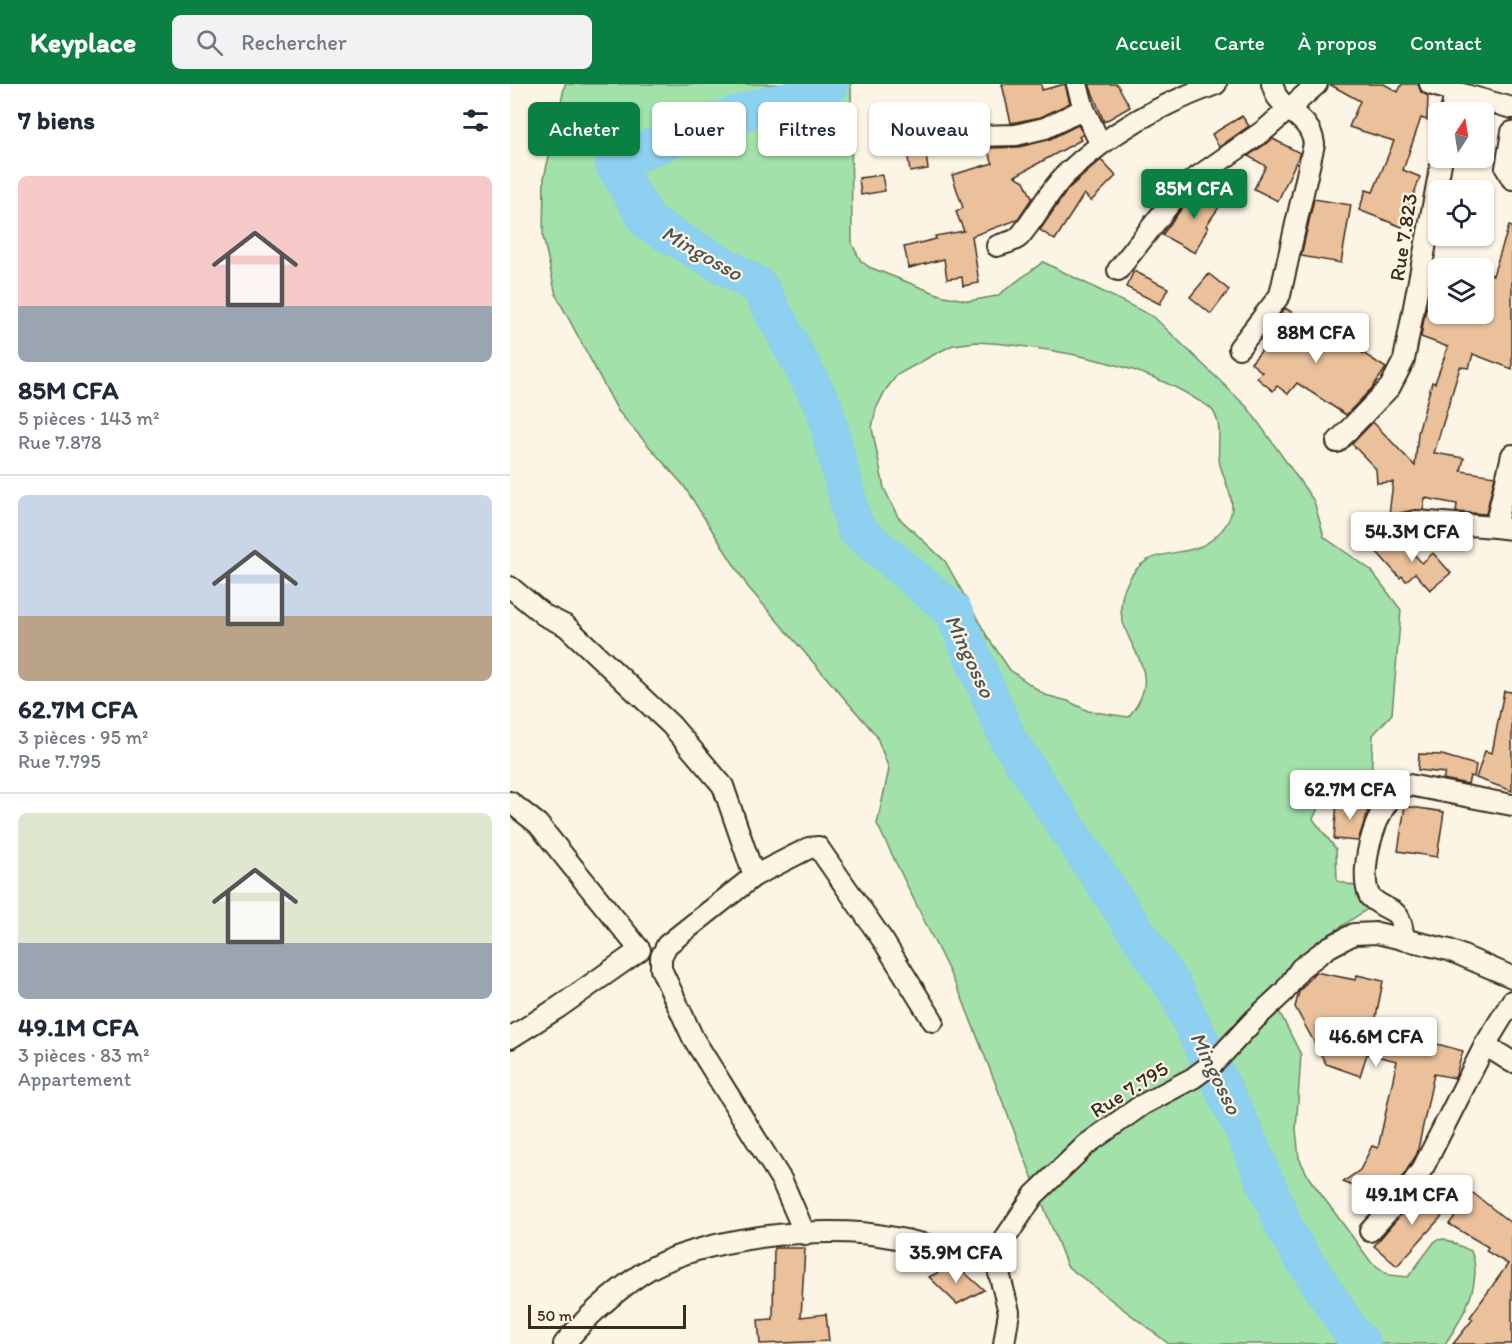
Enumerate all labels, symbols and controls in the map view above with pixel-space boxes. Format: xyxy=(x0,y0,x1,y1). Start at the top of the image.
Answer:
search box xyxy=(172,15,592,69)
text: Keyplace xyxy=(30,25,136,59)
icon: search xyxy=(193,26,226,59)
text: Rechercher xyxy=(241,29,347,56)
text: Accueil xyxy=(1116,30,1181,55)
text: Carte xyxy=(1214,30,1265,55)
text: À propos xyxy=(1298,30,1377,55)
text: Contact xyxy=(1410,30,1482,55)
chip: Acheter xyxy=(528,102,640,156)
chip: Louer xyxy=(652,102,746,156)
chip: Filtres xyxy=(758,102,857,156)
chip: Nouveau xyxy=(869,102,990,156)
north arrow xyxy=(1428,102,1494,168)
map controls xyxy=(1428,102,1494,324)
text: 7 biens xyxy=(18,104,95,136)
icon: filters xyxy=(459,104,492,137)
pin: 85M CFA xyxy=(1139,169,1249,220)
text: 85M CFA xyxy=(1155,176,1233,200)
button: locate xyxy=(1428,180,1494,246)
street label: Rue 7.823 xyxy=(1384,191,1422,283)
icon: home xyxy=(201,215,309,323)
water label: Mingosso xyxy=(657,219,748,287)
button: layers xyxy=(1428,258,1494,324)
pin: 88M CFA xyxy=(1261,313,1371,364)
text: 88M CFA xyxy=(1277,320,1355,344)
text: 85M CFA xyxy=(18,374,119,406)
text: 5 pièces · 143 m² xyxy=(18,406,159,430)
text: Rue 7.878 xyxy=(18,430,102,454)
pin: 54.3M CFA xyxy=(1343,512,1481,563)
text: 54.3M CFA xyxy=(1365,519,1459,543)
icon: home xyxy=(201,534,309,642)
water label: Mingosso xyxy=(939,610,1001,703)
text: 62.7M CFA xyxy=(18,693,138,725)
text: 3 pièces · 95 m² xyxy=(18,725,149,749)
text: Rue 7.795 xyxy=(18,749,101,773)
pin: 62.7M CFA xyxy=(1281,770,1419,821)
text: 62.7M CFA xyxy=(1304,777,1396,801)
icon: home xyxy=(201,852,309,960)
text: 49.1M CFA xyxy=(18,1011,139,1043)
pin: 46.6M CFA xyxy=(1307,1017,1445,1068)
text: 46.6M CFA xyxy=(1329,1024,1423,1048)
water label: Mingosso xyxy=(1184,1027,1248,1119)
text: 3 pièces · 83 m² xyxy=(18,1043,149,1067)
street label: Rue 7.795 xyxy=(1085,1055,1173,1123)
text: Appartement xyxy=(18,1067,131,1091)
pin: 49.1M CFA xyxy=(1343,1175,1481,1226)
text: 49.1M CFA xyxy=(1366,1182,1458,1206)
pin: 35.9M CFA xyxy=(887,1233,1025,1284)
text: 35.9M CFA xyxy=(910,1240,1002,1264)
scale bar xyxy=(528,1302,686,1330)
text: 50 m xyxy=(537,1306,572,1325)

